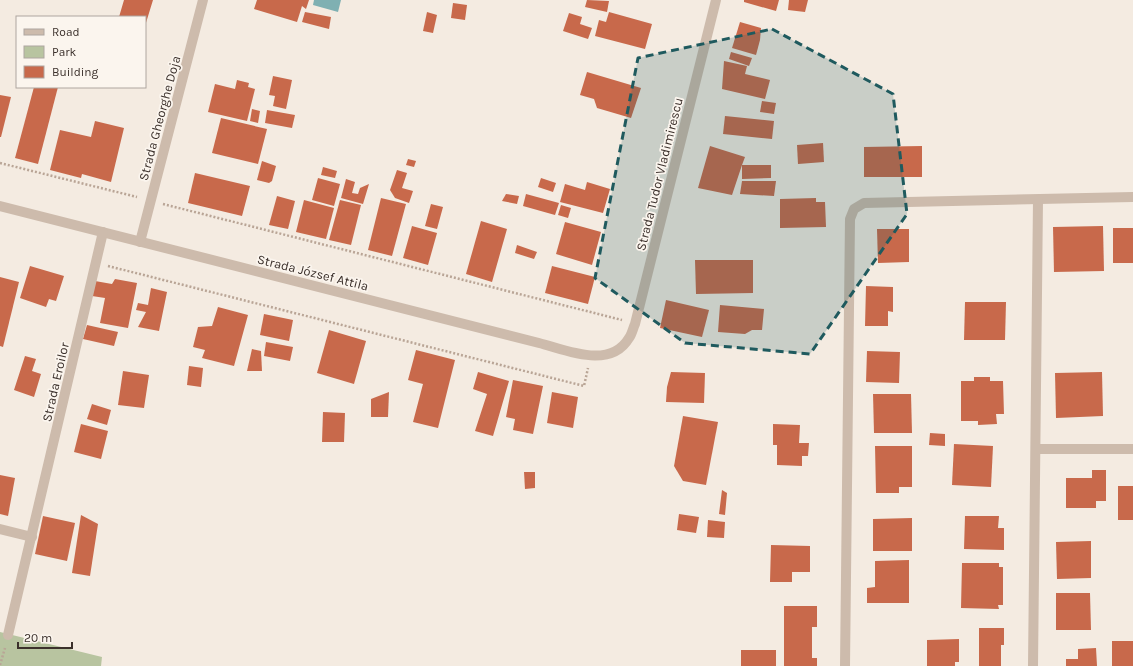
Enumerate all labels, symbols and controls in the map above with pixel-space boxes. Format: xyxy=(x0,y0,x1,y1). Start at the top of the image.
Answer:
legend xyxy=(16,16,146,88)
text: Road xyxy=(52,25,80,39)
text: Park xyxy=(52,45,77,59)
street label: Strada Gheorghe Doja xyxy=(136,54,183,182)
text: Building xyxy=(52,65,99,79)
street label: Strada Tudor Vladimirescu xyxy=(633,96,686,252)
street label: Strada József Attila xyxy=(256,251,370,294)
street label: Strada Eroilor xyxy=(39,341,72,423)
scale bar xyxy=(18,624,72,650)
text: 20 m xyxy=(24,631,52,645)

